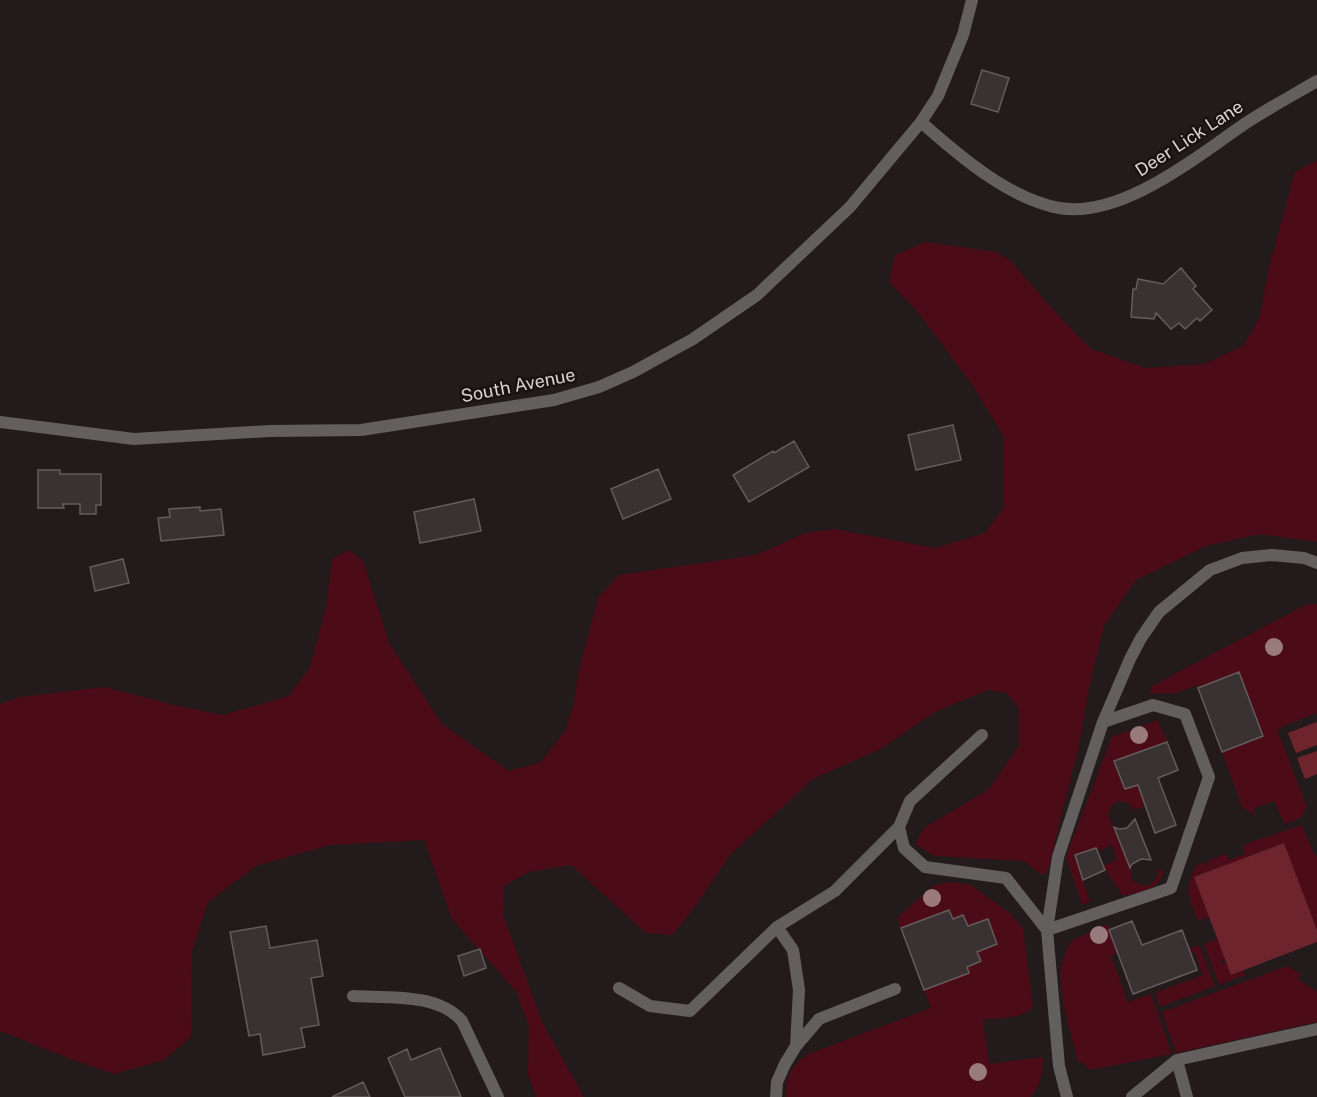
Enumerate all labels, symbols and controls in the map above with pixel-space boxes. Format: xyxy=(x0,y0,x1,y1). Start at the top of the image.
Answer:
street label: Deer Lick Lane xyxy=(1131,95,1247,181)
street label: South Avenue xyxy=(459,364,577,406)

